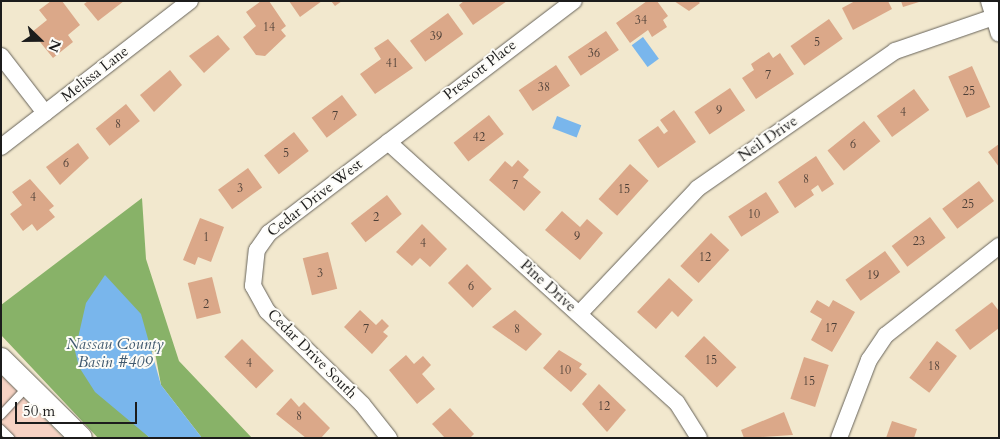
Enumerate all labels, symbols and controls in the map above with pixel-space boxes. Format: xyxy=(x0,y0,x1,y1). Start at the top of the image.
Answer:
house number: 34 xyxy=(635,14,647,28)
north arrow xyxy=(15,15,65,65)
house number: 14 xyxy=(263,21,275,35)
house number: 39 xyxy=(430,30,442,44)
street label: Prescott Place xyxy=(440,36,520,104)
house number: 5 xyxy=(814,36,820,50)
text: N xyxy=(43,37,65,55)
street label: Melissa Lane xyxy=(58,42,132,106)
house number: 36 xyxy=(588,47,600,61)
house number: 41 xyxy=(386,57,398,71)
house number: 7 xyxy=(765,69,771,83)
house number: 38 xyxy=(538,81,550,95)
house number: 25 xyxy=(963,85,975,99)
house number: 9 xyxy=(716,104,722,118)
house number: 4 xyxy=(900,106,906,120)
house number: 7 xyxy=(332,110,338,124)
street label: Neil Drive xyxy=(735,112,801,166)
house number: 8 xyxy=(115,118,121,132)
house number: 42 xyxy=(473,131,485,145)
house number: 6 xyxy=(850,138,856,152)
house number: 5 xyxy=(283,147,289,161)
street label: Cedar Drive West xyxy=(264,155,366,241)
house number: 6 xyxy=(63,157,69,171)
house number: 8 xyxy=(803,173,809,187)
house number: 7 xyxy=(512,179,518,193)
house number: 3 xyxy=(237,182,243,196)
house number: 15 xyxy=(618,183,630,197)
house number: 4 xyxy=(30,191,36,205)
house number: 25 xyxy=(962,198,974,212)
house number: 10 xyxy=(748,208,760,222)
house number: 2 xyxy=(373,211,379,225)
house number: 9 xyxy=(574,230,580,244)
house number: 1 xyxy=(203,231,209,245)
house number: 23 xyxy=(913,235,925,249)
house number: 4 xyxy=(420,237,426,251)
house number: 12 xyxy=(699,251,711,265)
street label: Pine Drive xyxy=(516,256,580,316)
house number: 3 xyxy=(317,267,323,281)
house number: 19 xyxy=(867,269,879,283)
house number: 6 xyxy=(468,280,474,294)
house number: 2 xyxy=(203,298,209,312)
street label: Cedar Drive South xyxy=(263,305,361,403)
house number: 17 xyxy=(825,322,837,336)
house number: 7 xyxy=(363,323,369,337)
house number: 8 xyxy=(514,323,520,337)
water label: Nassau County Basin #409 xyxy=(66,334,164,372)
house number: 15 xyxy=(705,354,717,368)
house number: 4 xyxy=(246,357,252,371)
house number: 18 xyxy=(928,360,940,374)
house number: 10 xyxy=(559,364,571,378)
house number: 15 xyxy=(803,375,815,389)
scale bar xyxy=(18,392,140,424)
house number: 12 xyxy=(598,400,610,414)
text: 50 m xyxy=(23,401,55,421)
house number: 8 xyxy=(296,410,302,424)

